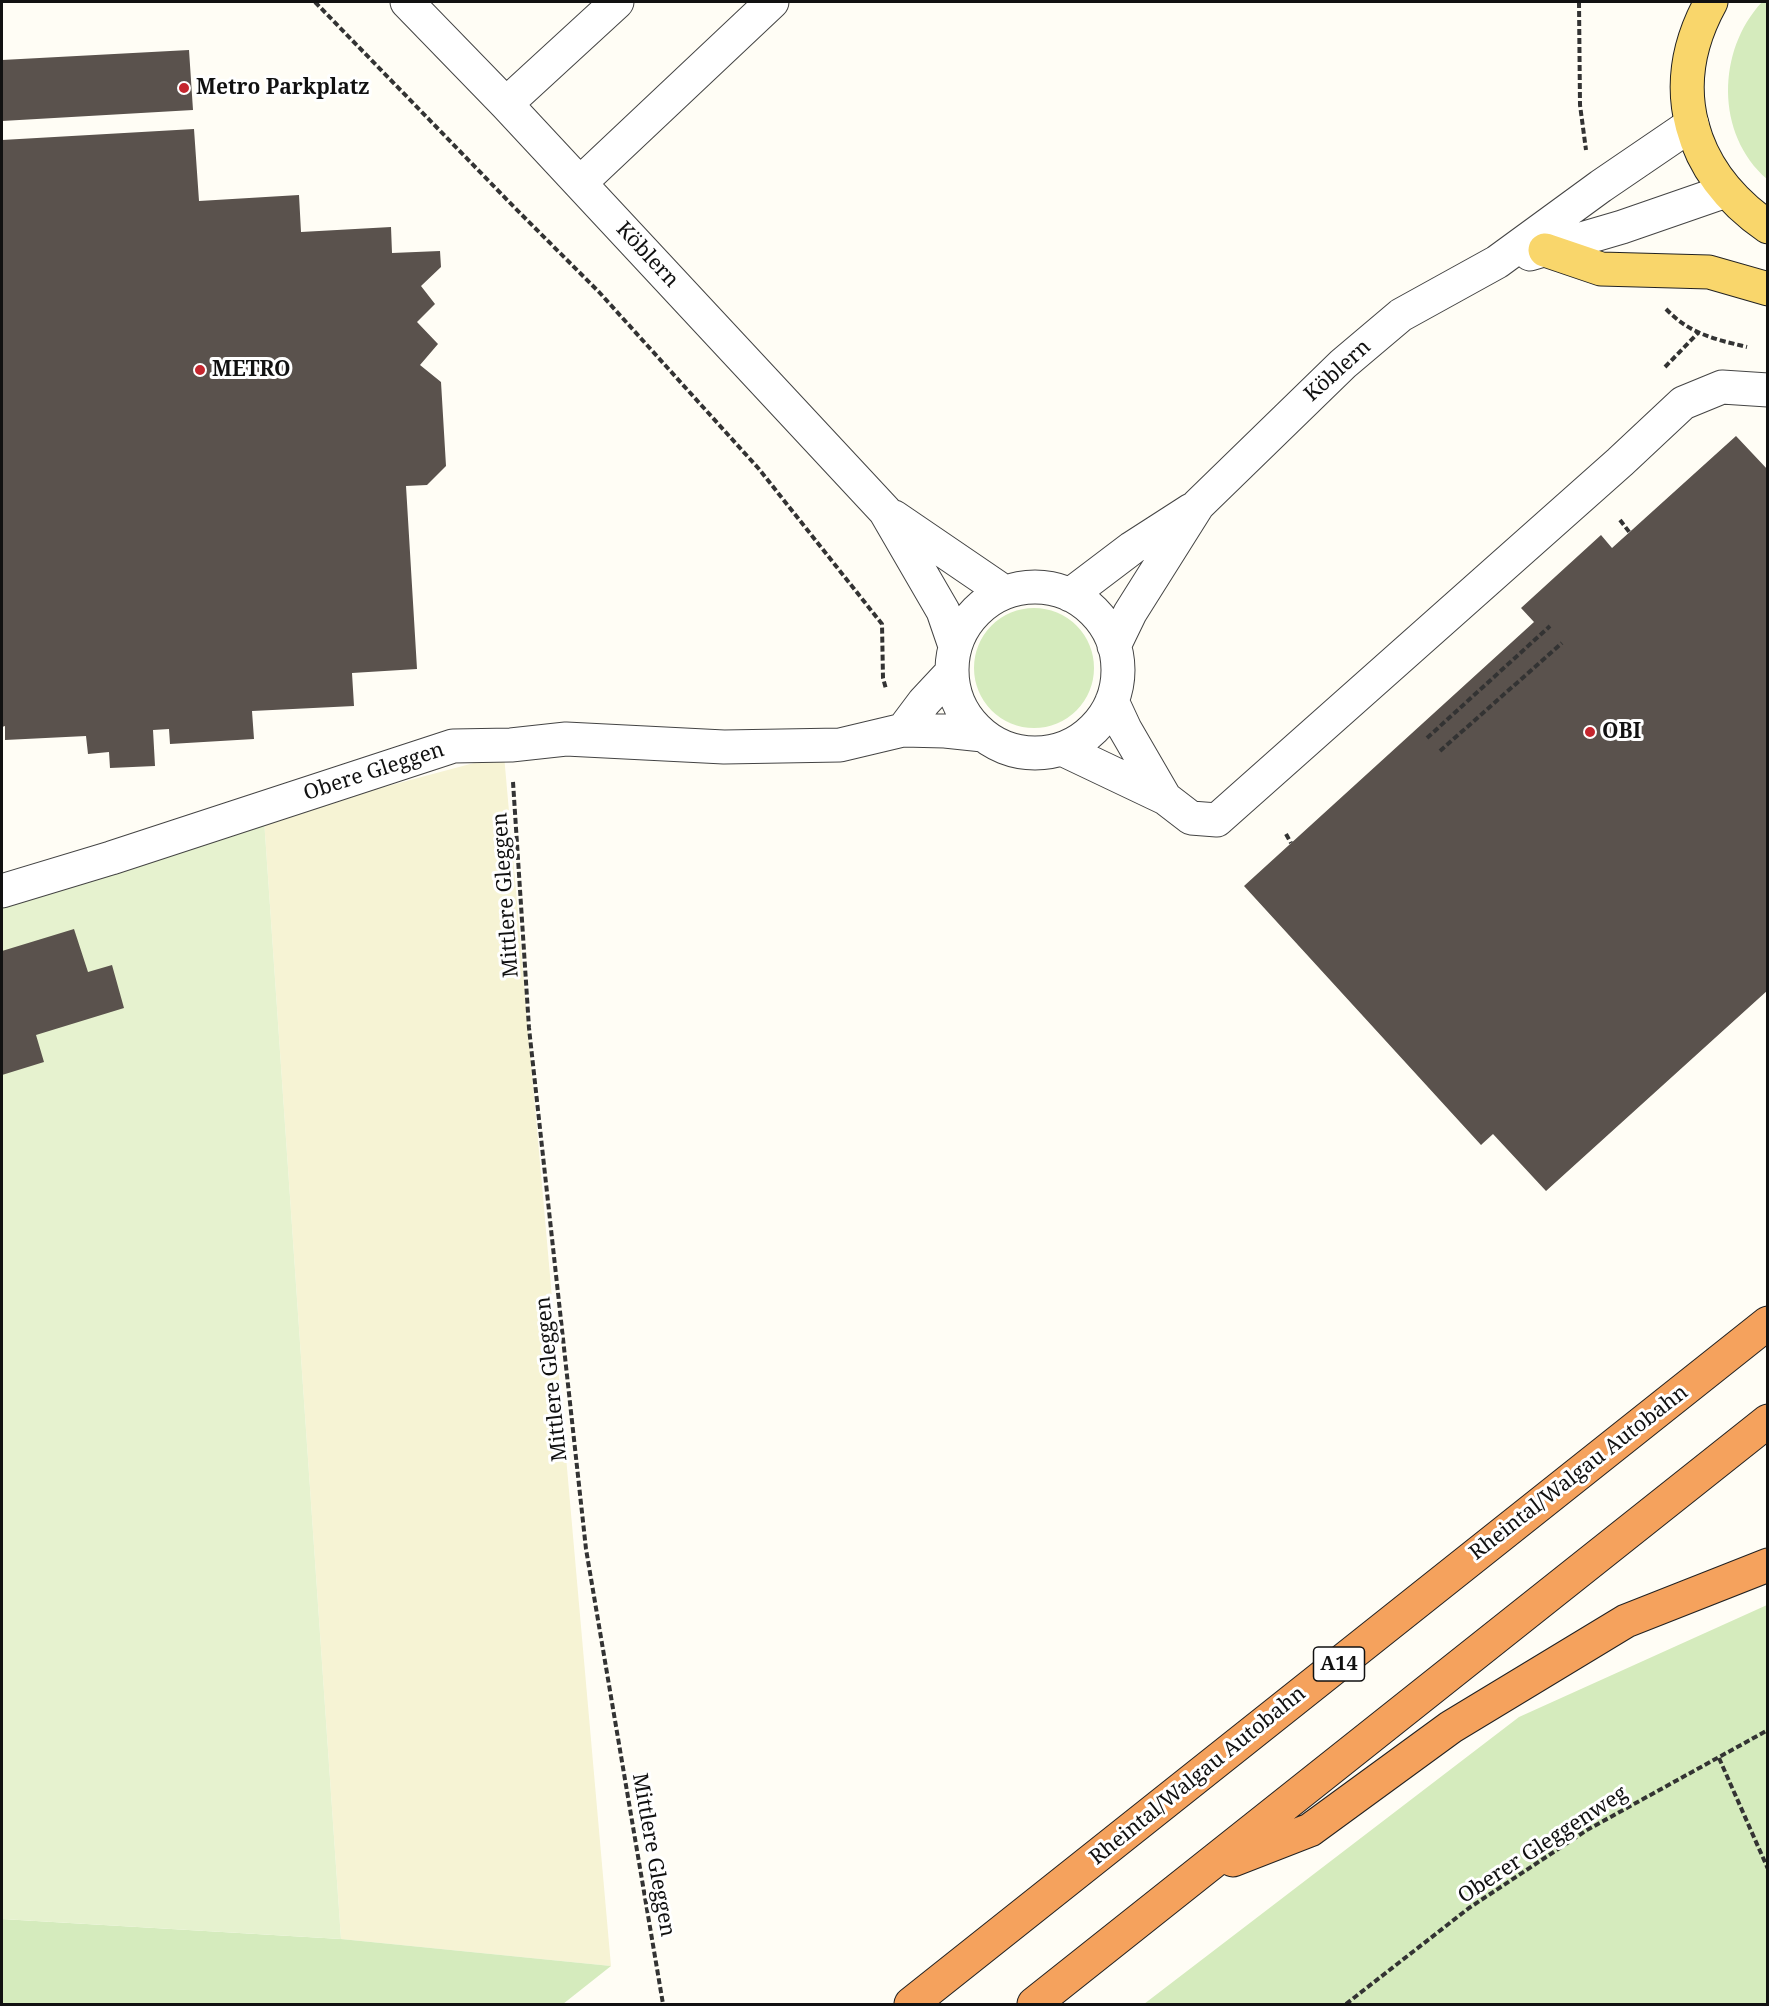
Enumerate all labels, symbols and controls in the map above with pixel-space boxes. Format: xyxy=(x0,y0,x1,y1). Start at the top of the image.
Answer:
place label: Metro Parkplatz xyxy=(196,75,369,101)
marker: Metro Parkplatz xyxy=(177,81,191,95)
street label: Köblern xyxy=(610,217,684,293)
street label: Köblern xyxy=(1300,335,1376,407)
place label: METRO xyxy=(212,357,290,383)
marker: METRO xyxy=(193,363,207,377)
place label: OBI xyxy=(1602,719,1641,745)
marker: OBI xyxy=(1583,725,1597,739)
street label: Obere Gleggen xyxy=(300,737,448,807)
street label: Mittlere Gleggen xyxy=(488,811,524,979)
street label: Mittlere Gleggen xyxy=(531,1295,573,1463)
street label: Rheintal/Walgau Autobahn xyxy=(1465,1380,1693,1566)
road number: A14 xyxy=(1314,1647,1364,1681)
street label: Rheintal/Walgau Autobahn xyxy=(1085,1681,1311,1871)
street label: Mittlere Gleggen xyxy=(626,1771,680,1939)
street label: Oberer Gleggenweg xyxy=(1454,1781,1632,1909)

